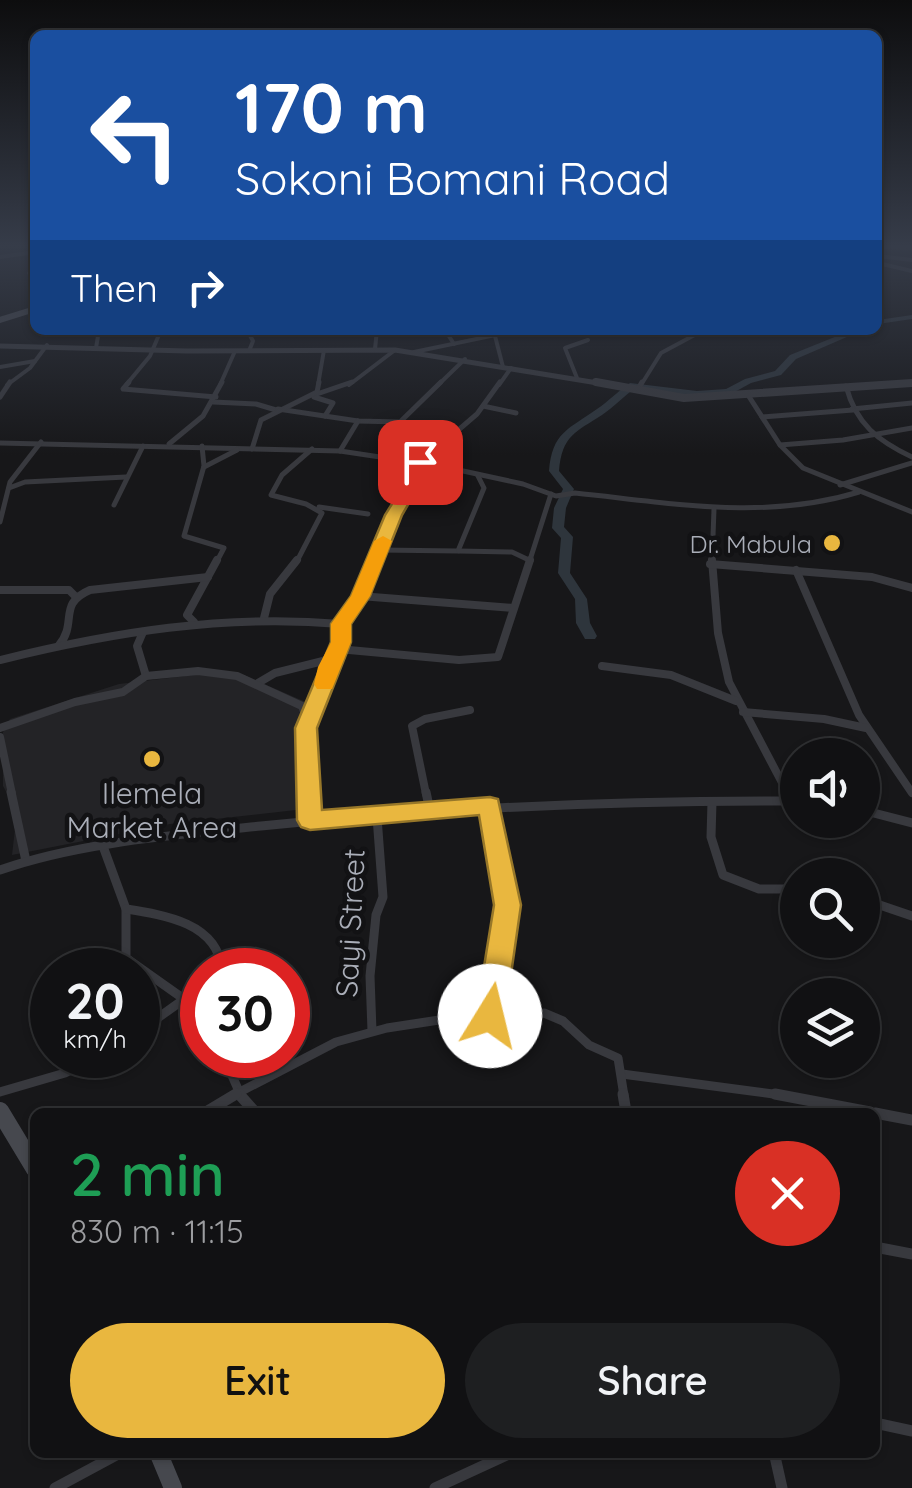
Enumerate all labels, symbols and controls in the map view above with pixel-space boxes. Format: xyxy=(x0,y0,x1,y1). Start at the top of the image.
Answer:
text: 170 m xyxy=(235,63,428,151)
icon: left xyxy=(70,70,200,200)
text: Sokoni Bomani Road xyxy=(235,150,670,206)
icon: right xyxy=(178,260,233,315)
text: Then xyxy=(70,264,158,312)
pin xyxy=(378,420,463,505)
icon: arrive xyxy=(393,435,448,490)
place label: Dr. Mabula xyxy=(690,528,812,559)
marker: Dr. Mabula xyxy=(821,532,843,554)
map controls xyxy=(780,738,880,1078)
button: sound xyxy=(780,738,880,838)
marker: Ilemela Market Area xyxy=(141,748,163,770)
place label: Ilemela Market Area xyxy=(67,774,237,846)
street label: Sayi Street xyxy=(327,848,373,998)
button: search xyxy=(780,858,880,958)
speed limit sign: 30 xyxy=(180,948,310,1078)
position arrow xyxy=(438,964,542,1068)
text: 20 xyxy=(65,969,125,1032)
button: layers xyxy=(780,978,880,1078)
text: km/h xyxy=(63,1023,127,1054)
text: 2 min xyxy=(70,1136,225,1211)
button: close xyxy=(735,1141,840,1246)
text: 830 m · 11:15 xyxy=(70,1211,244,1251)
button: Exit xyxy=(70,1323,445,1438)
button: Share xyxy=(465,1323,840,1438)

